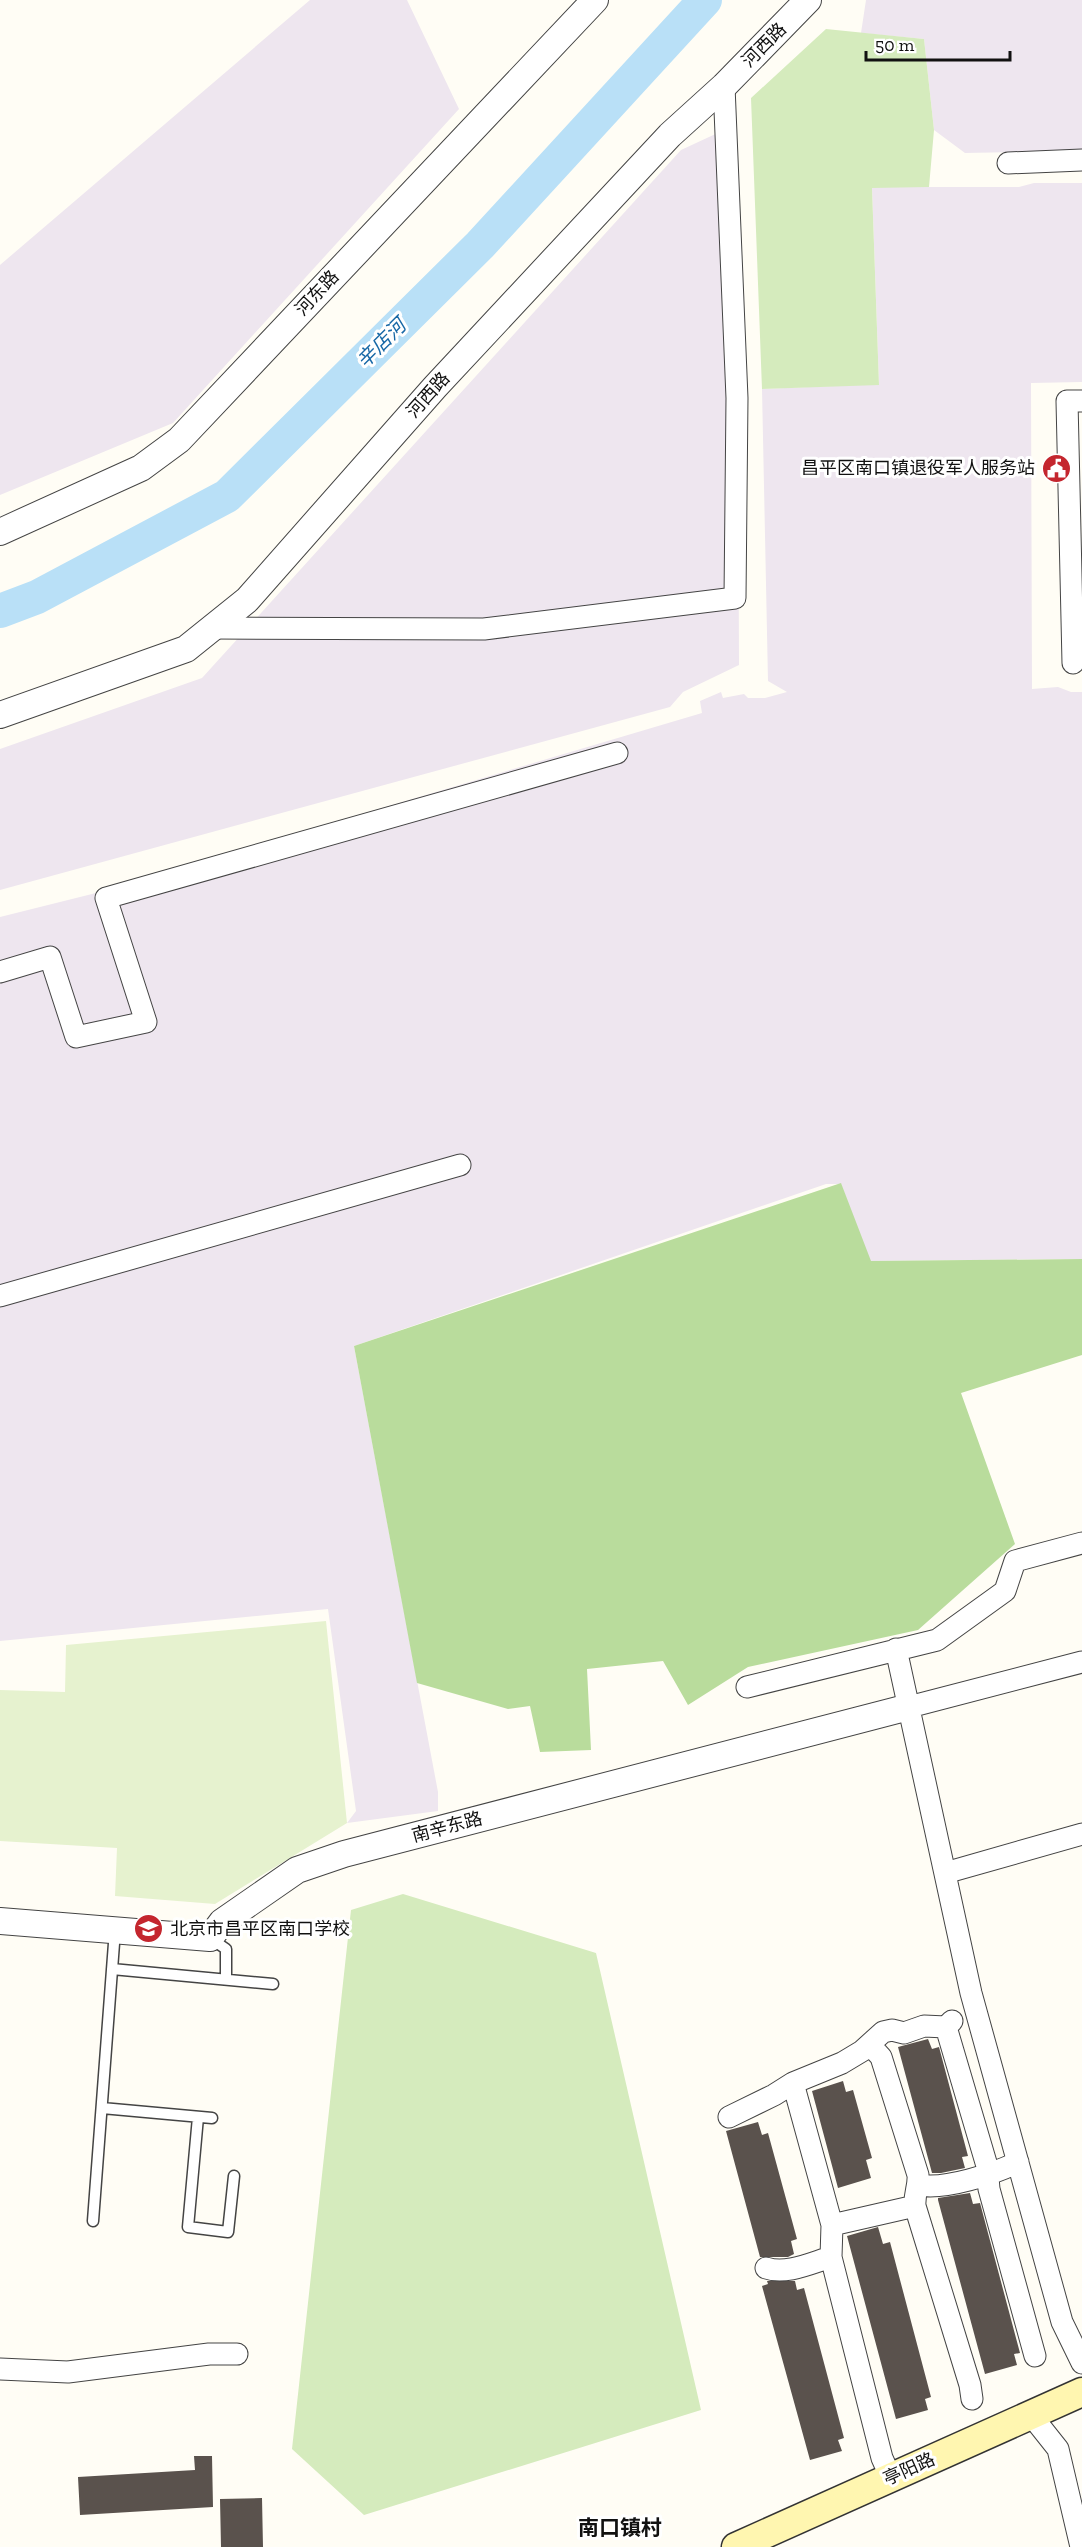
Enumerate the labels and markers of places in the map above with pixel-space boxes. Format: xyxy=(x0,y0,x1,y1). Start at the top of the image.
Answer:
public building icon: 昌平区南口镇退役军人服务站 xyxy=(1040,452,1072,484)
place label: 昌平区南口镇退役军人服务站 xyxy=(801,457,1035,479)
school or university icon: 北京市昌平区南口学校 xyxy=(133,1913,165,1945)
place label: 北京市昌平区南口学校 xyxy=(170,1918,350,1940)

